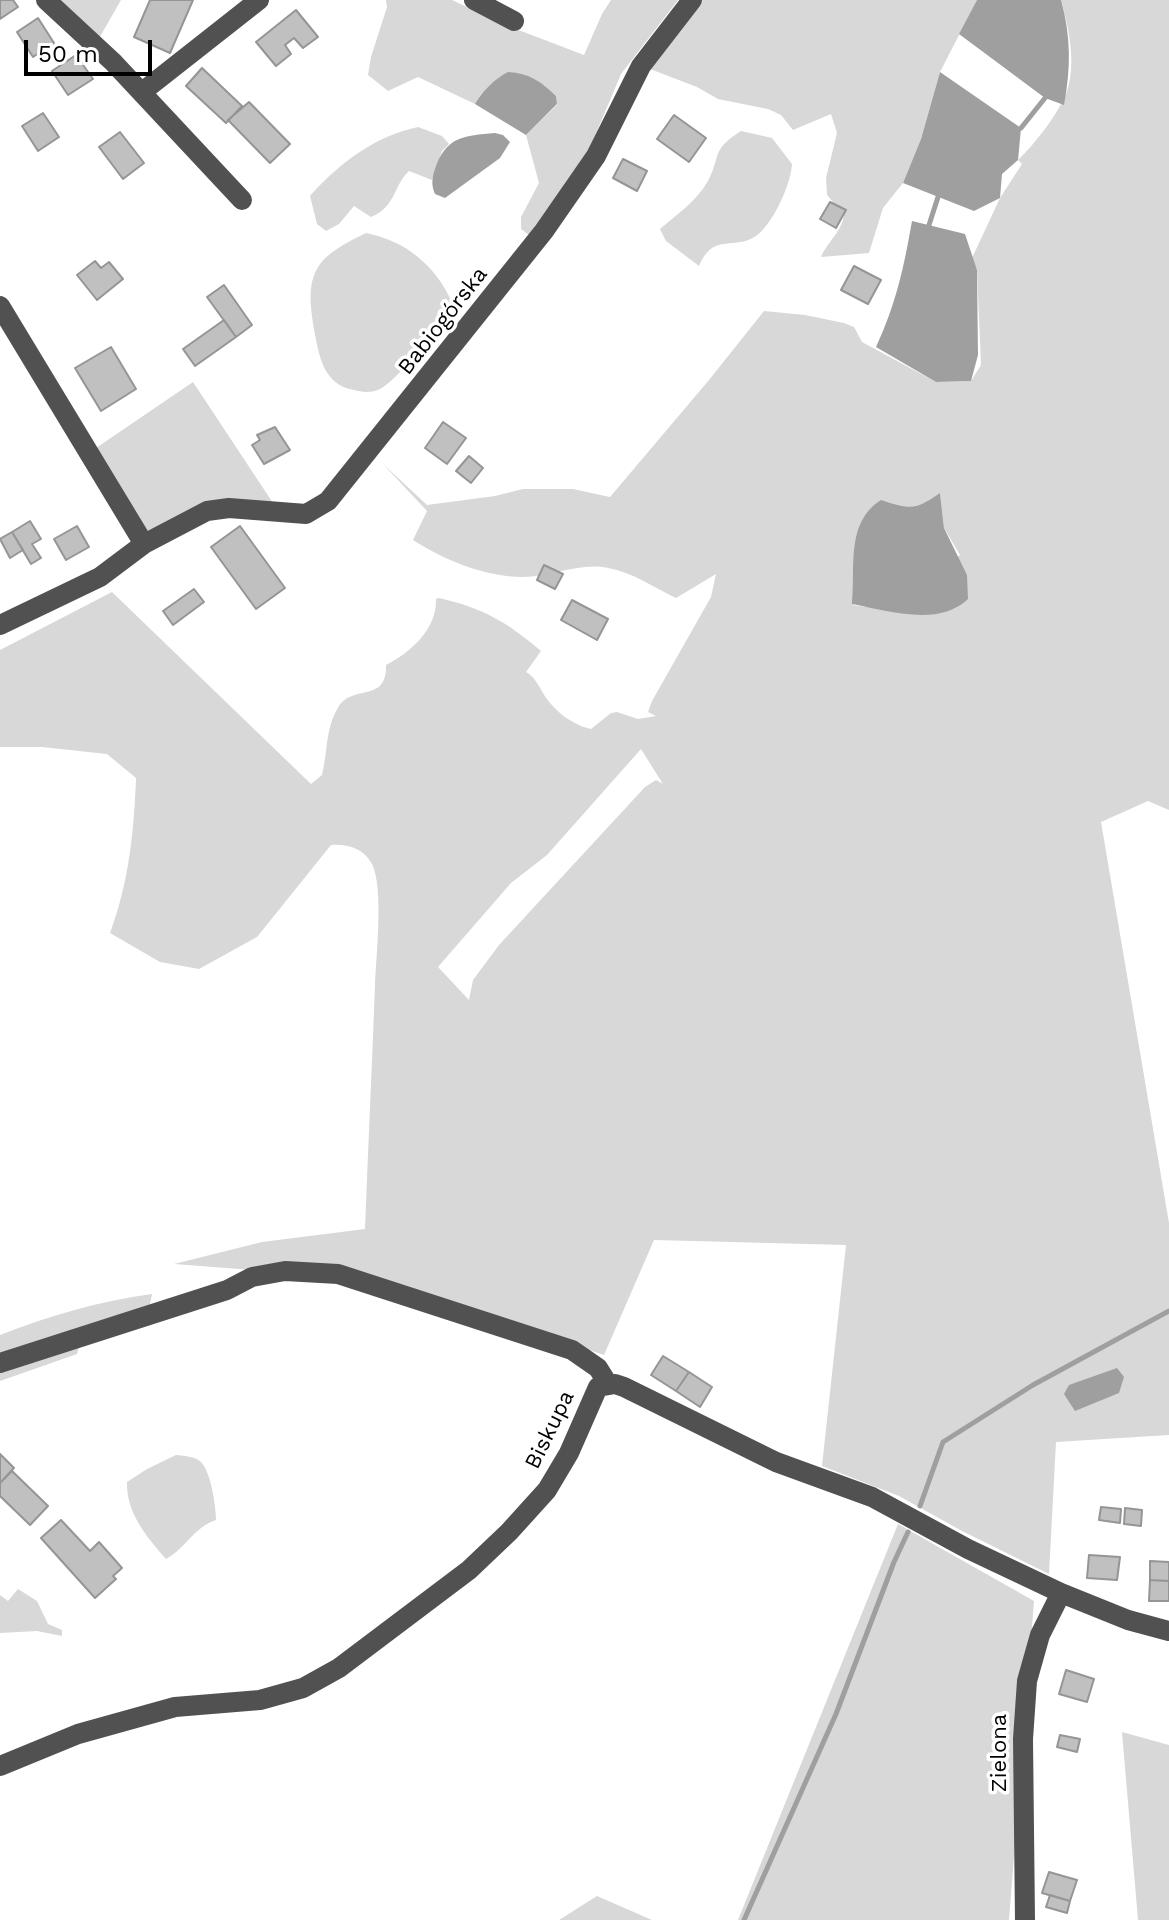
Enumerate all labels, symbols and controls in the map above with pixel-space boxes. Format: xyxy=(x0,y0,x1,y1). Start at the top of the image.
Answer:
scale bar xyxy=(28,24,156,74)
text: 50 m xyxy=(38,40,98,68)
street label: Babiogórska xyxy=(393,262,493,380)
street label: Biskupa xyxy=(520,1386,580,1474)
street label: Zielona xyxy=(987,1714,1013,1792)

